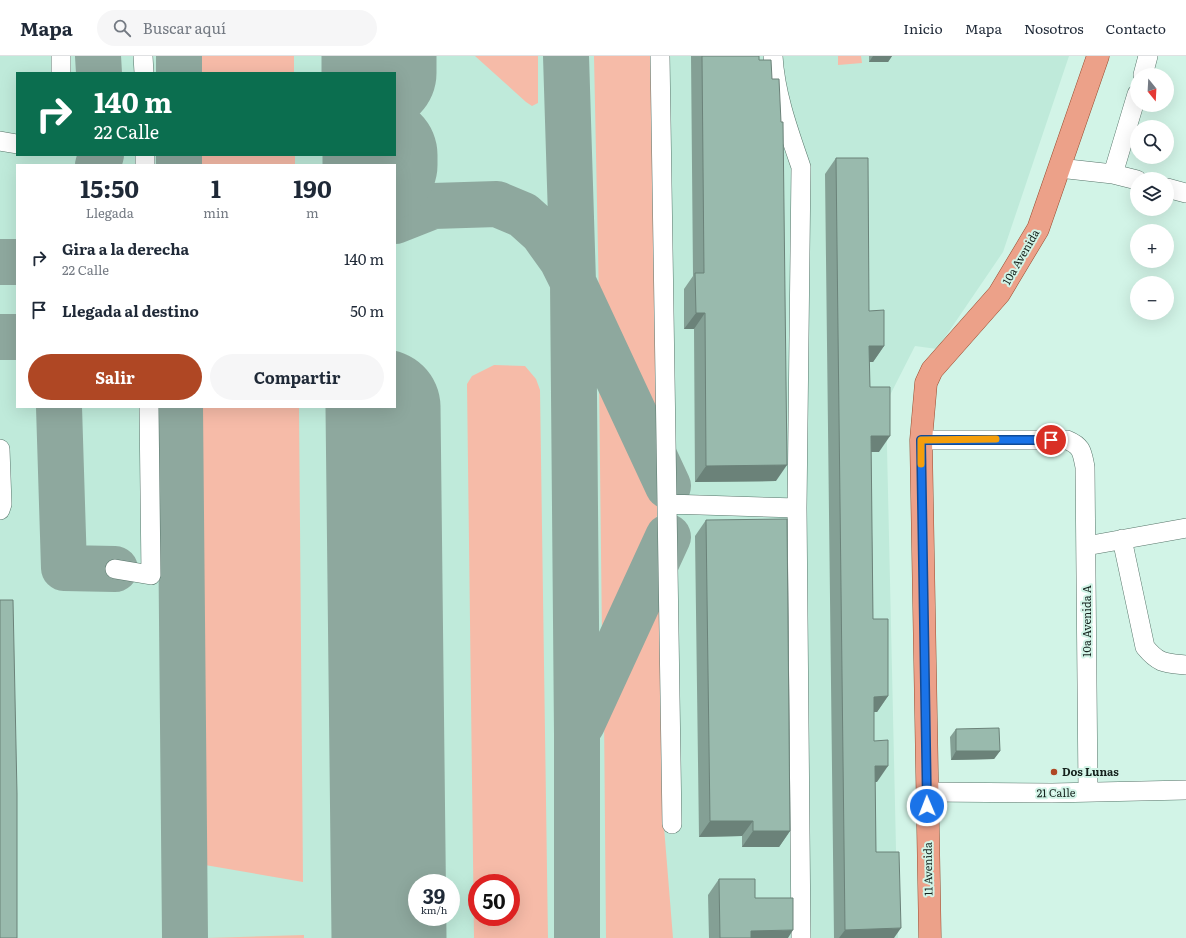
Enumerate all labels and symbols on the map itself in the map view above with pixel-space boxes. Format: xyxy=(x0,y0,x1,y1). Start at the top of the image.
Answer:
north arrow xyxy=(1130,68,1174,112)
street label: 10a Avenida xyxy=(998,226,1042,287)
pin xyxy=(1034,423,1068,457)
street label: 10a Avenida A xyxy=(1078,585,1094,657)
place label: Dos Lunas xyxy=(1062,763,1119,779)
marker: Dos Lunas xyxy=(1049,767,1059,777)
street label: 21 Calle xyxy=(1036,784,1076,800)
position arrow xyxy=(906,785,948,827)
street label: 11 Avenida xyxy=(919,842,935,896)
speed limit sign: 50 xyxy=(468,874,520,926)

